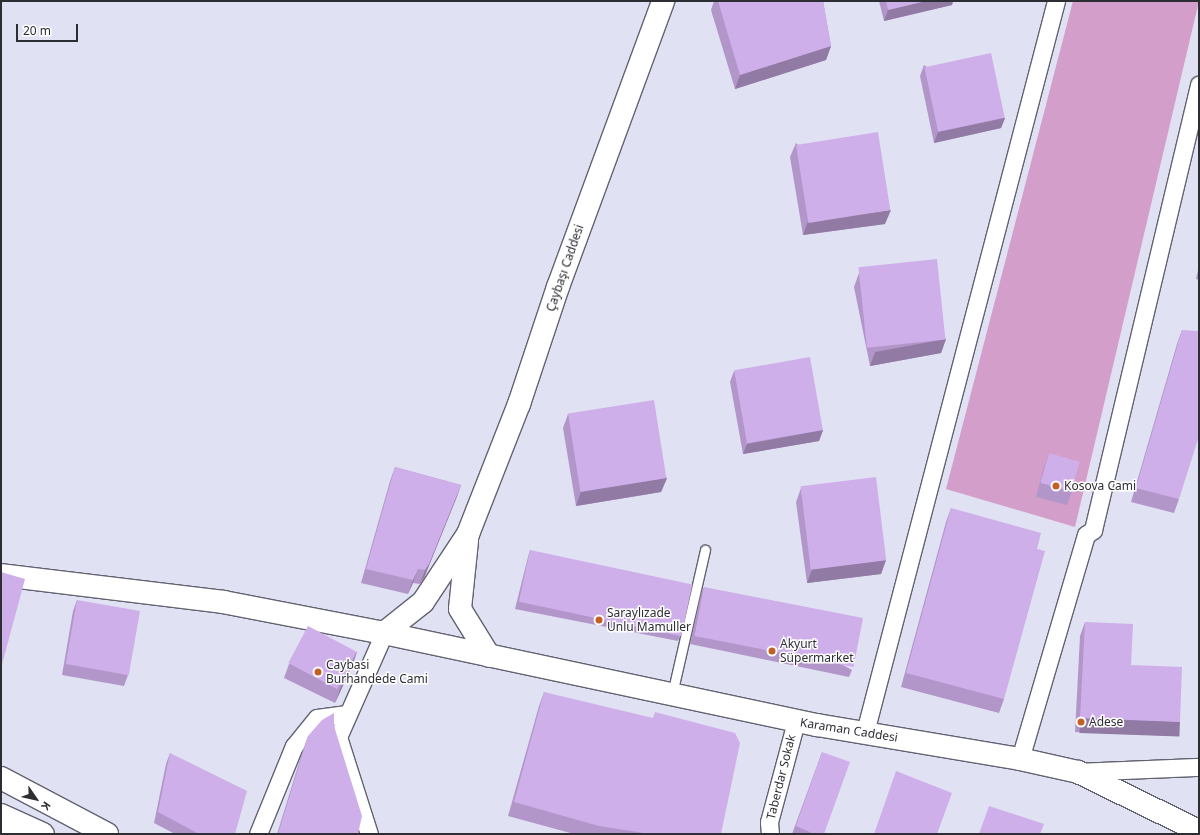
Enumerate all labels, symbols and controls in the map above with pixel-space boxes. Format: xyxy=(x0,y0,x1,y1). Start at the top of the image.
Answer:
scale bar xyxy=(18,16,80,42)
text: 20 m xyxy=(23,22,51,39)
street label: Çaybaşı Caddesi xyxy=(543,223,587,313)
place label: Kosova Cami xyxy=(1064,479,1136,493)
marker: Kosova Cami xyxy=(1051,481,1061,491)
place label: Saraylızade Unlu Mamuller xyxy=(607,606,691,634)
marker: Saraylızade Unlu Mamuller xyxy=(594,615,604,625)
place label: Akyurt Süpermarket xyxy=(780,637,854,665)
marker: Akyurt Süpermarket xyxy=(767,646,777,656)
place label: Caybasi Burhandede Cami xyxy=(326,658,428,686)
marker: Caybasi Burhandede Cami xyxy=(313,667,323,677)
street label: Karaman Caddesi xyxy=(799,715,899,745)
place label: Adese xyxy=(1089,715,1123,729)
marker: Adese xyxy=(1076,717,1086,727)
street label: Taberdar Sokak xyxy=(764,733,798,821)
north arrow xyxy=(16,779,56,819)
text: K xyxy=(38,799,55,813)

